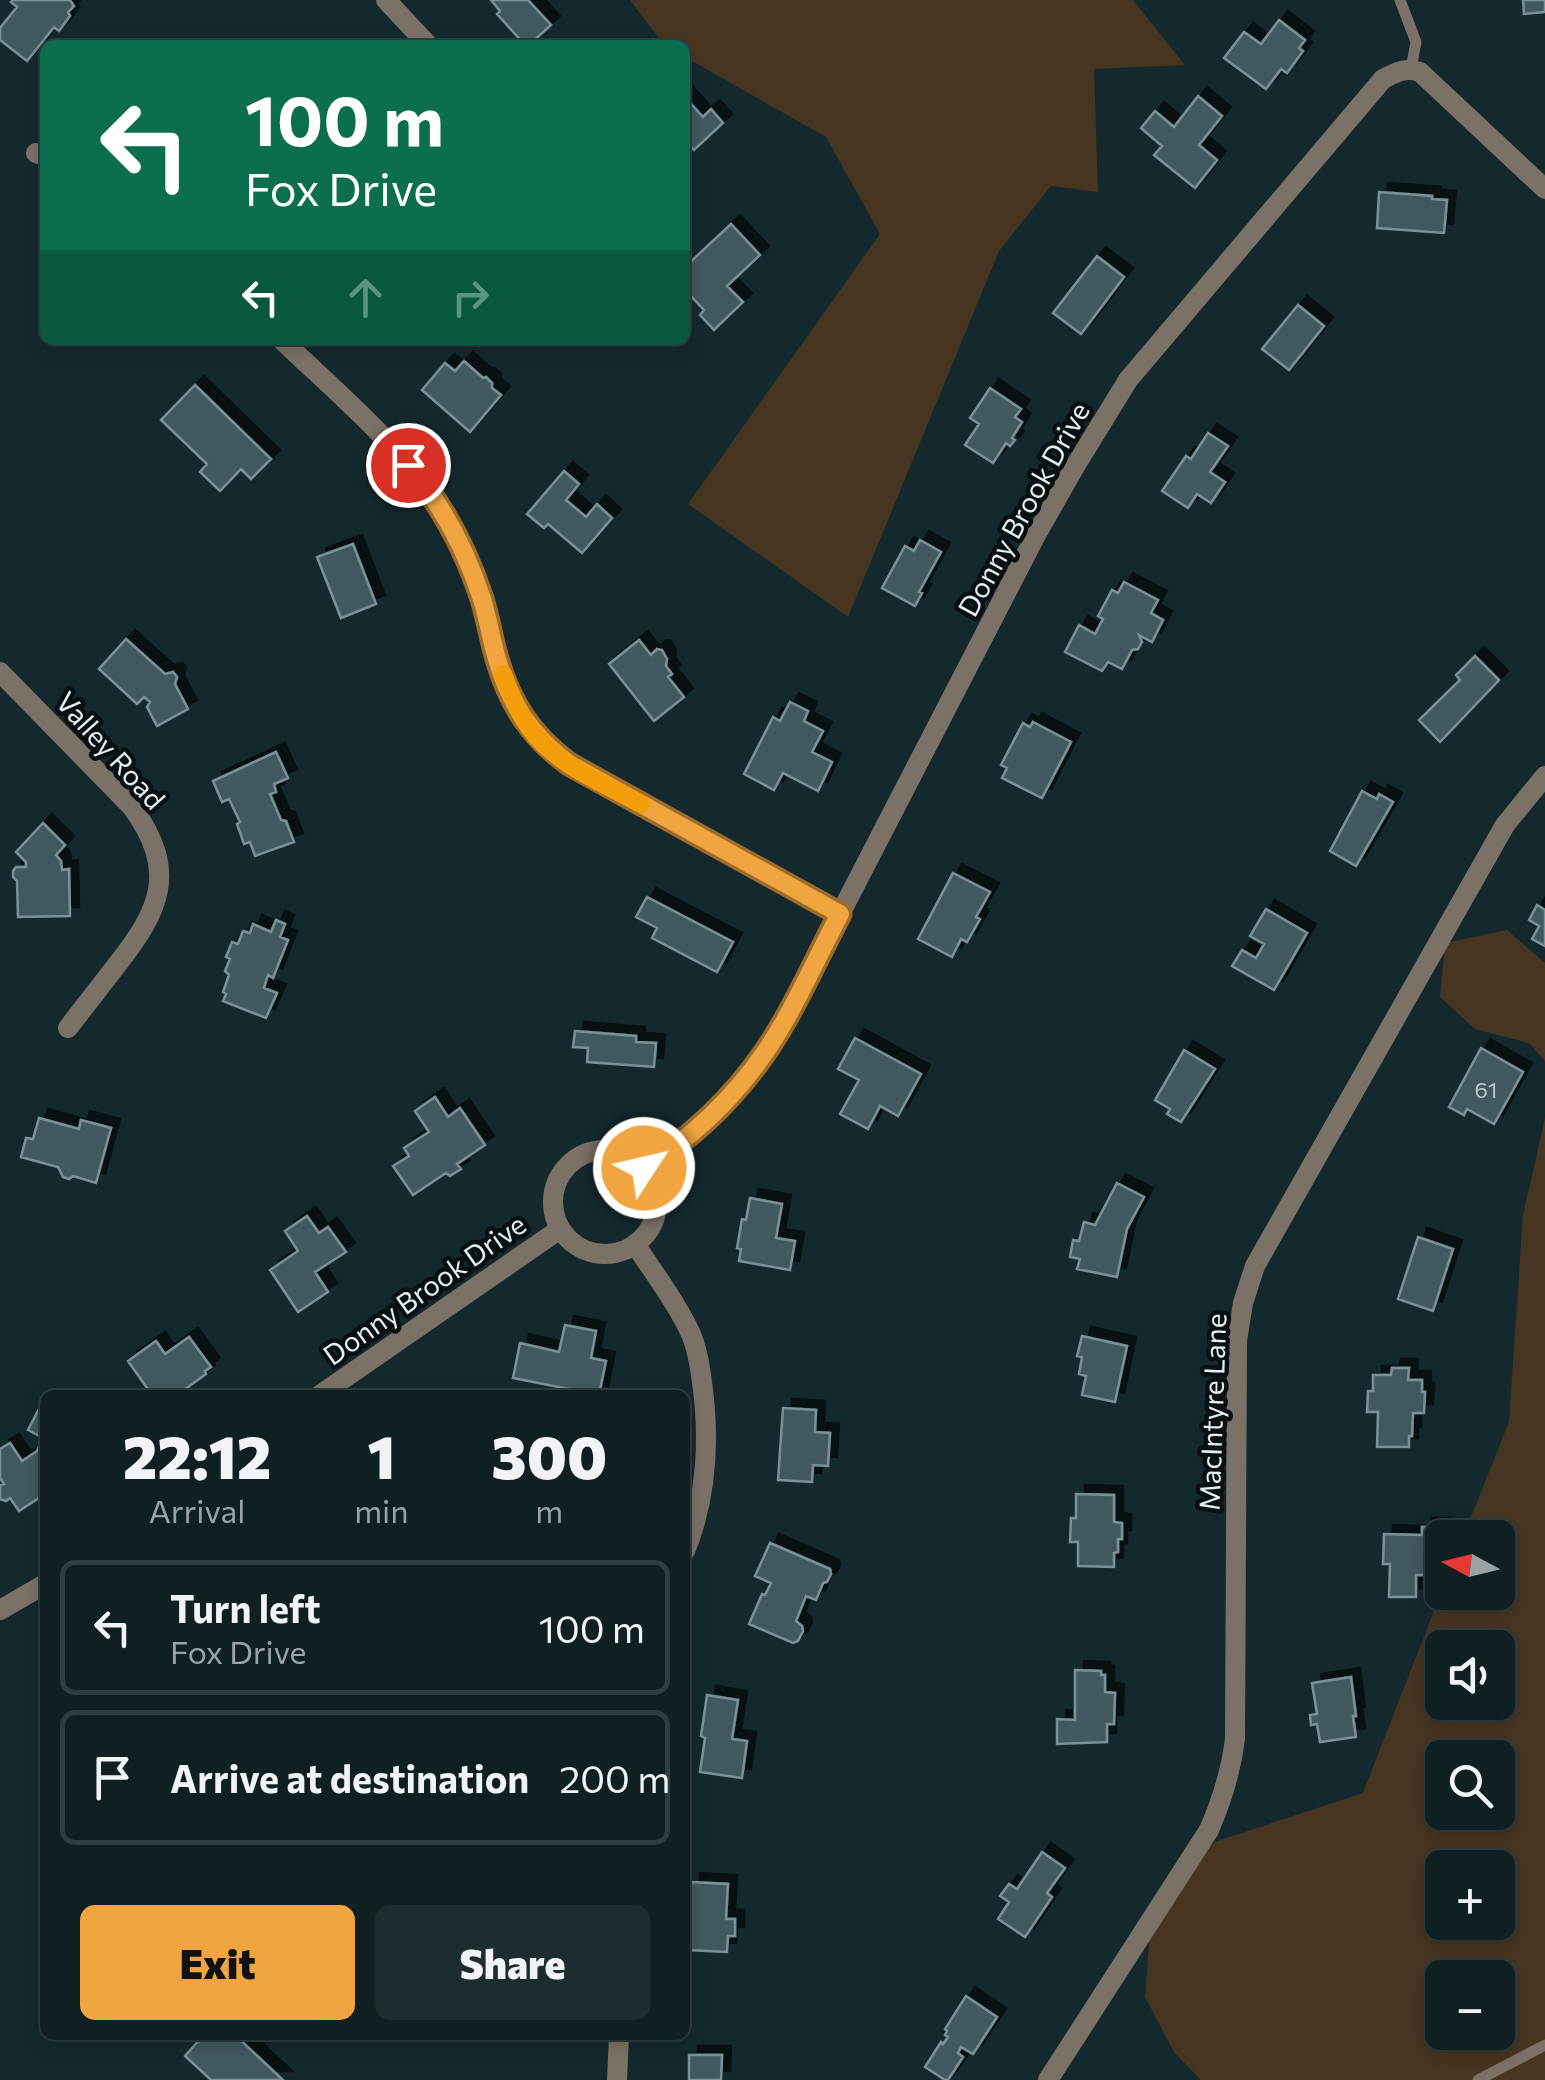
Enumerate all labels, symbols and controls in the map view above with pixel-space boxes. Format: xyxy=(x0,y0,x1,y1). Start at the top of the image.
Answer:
text: 100 m xyxy=(245,75,444,160)
icon: left xyxy=(80,80,210,210)
text: Fox Drive xyxy=(245,160,437,215)
icon: left xyxy=(233,270,288,325)
icon: ahead xyxy=(338,270,393,325)
icon: right xyxy=(443,270,498,325)
street label: Donny Brook Drive xyxy=(950,396,1096,622)
pin xyxy=(366,423,451,508)
icon: arrive xyxy=(381,438,436,493)
street label: Valley Road xyxy=(49,684,173,816)
house number: 61 xyxy=(1475,1076,1497,1103)
position arrow xyxy=(592,1116,696,1220)
street label: Donny Brook Drive xyxy=(316,1206,532,1372)
street label: MacIntyre Lane xyxy=(1192,1313,1232,1511)
text: 22:12 xyxy=(123,1418,271,1491)
text: 1 xyxy=(367,1418,395,1491)
text: 300 xyxy=(491,1418,607,1491)
text: Arrival xyxy=(149,1490,246,1530)
text: min xyxy=(354,1490,409,1530)
text: m xyxy=(535,1490,563,1530)
north arrow xyxy=(1425,1520,1515,1610)
map controls xyxy=(1425,1520,1515,2050)
text: Turn left xyxy=(170,1584,321,1631)
icon: left xyxy=(85,1600,140,1655)
text: 100 m xyxy=(539,1604,645,1651)
button: sound xyxy=(1425,1630,1515,1720)
text: Fox Drive xyxy=(170,1631,307,1671)
button: search xyxy=(1425,1740,1515,1830)
icon: arrive xyxy=(85,1750,140,1805)
text: Arrive at destination xyxy=(170,1754,529,1801)
text: 200 m xyxy=(559,1754,670,1801)
button: + xyxy=(1425,1850,1515,1940)
button: Exit xyxy=(80,1905,355,2020)
button: Share xyxy=(375,1905,650,2020)
button: − xyxy=(1425,1960,1515,2050)

